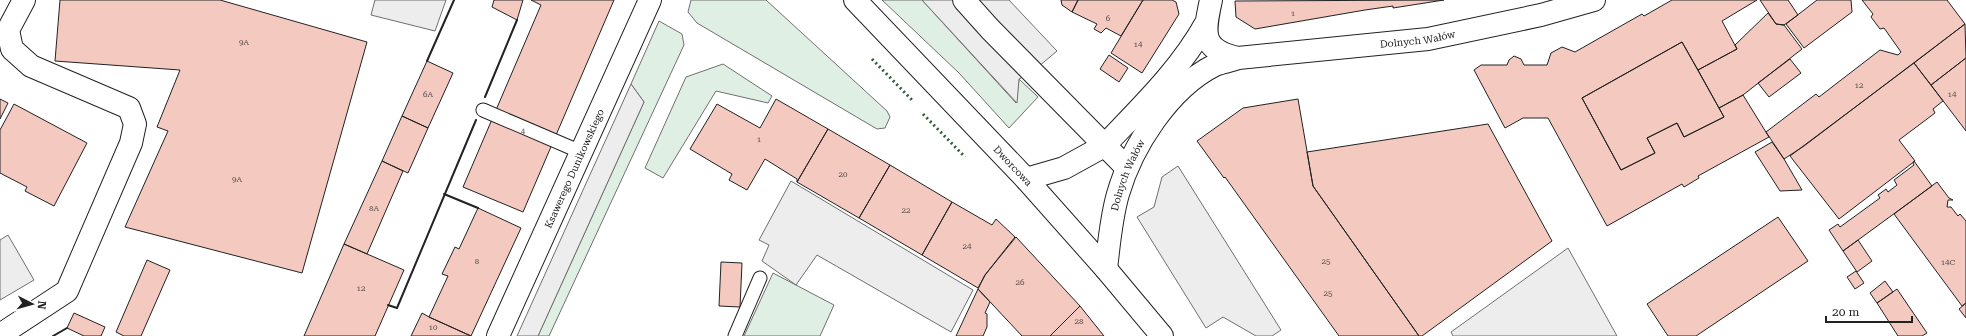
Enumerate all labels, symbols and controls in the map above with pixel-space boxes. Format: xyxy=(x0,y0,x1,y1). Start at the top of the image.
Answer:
house number: 1 xyxy=(1291,9,1296,18)
house number: 6 xyxy=(1106,14,1111,23)
street label: Dolnych Wałów xyxy=(1379,28,1457,49)
house number: 9A xyxy=(239,38,249,47)
house number: 14 xyxy=(1134,40,1143,49)
house number: 12 xyxy=(1855,81,1864,90)
house number: 6A xyxy=(423,90,433,99)
house number: 14 xyxy=(1948,90,1957,99)
street label: Ksawerego Dunikowskiego xyxy=(542,107,606,230)
house number: 4 xyxy=(521,127,526,136)
house number: 1 xyxy=(757,135,762,144)
street label: Dolnych Wałów xyxy=(1109,137,1147,212)
street label: Dworcowa xyxy=(992,143,1035,188)
house number: 20 xyxy=(839,170,848,179)
house number: 9A xyxy=(232,175,242,184)
house number: 8A xyxy=(369,204,379,213)
house number: 22 xyxy=(902,206,911,215)
house number: 24 xyxy=(963,242,972,251)
house number: 8 xyxy=(475,257,480,266)
house number: 25 xyxy=(1322,257,1331,266)
house number: 14C xyxy=(1941,258,1956,267)
house number: 26 xyxy=(1016,278,1025,287)
north arrow xyxy=(12,284,52,324)
house number: 12 xyxy=(357,284,366,293)
house number: 25 xyxy=(1324,289,1333,298)
scale bar xyxy=(1826,298,1912,324)
text: N xyxy=(34,300,48,310)
text: 20 m xyxy=(1832,305,1859,319)
house number: 28 xyxy=(1075,317,1084,326)
house number: 10 xyxy=(429,323,438,332)

